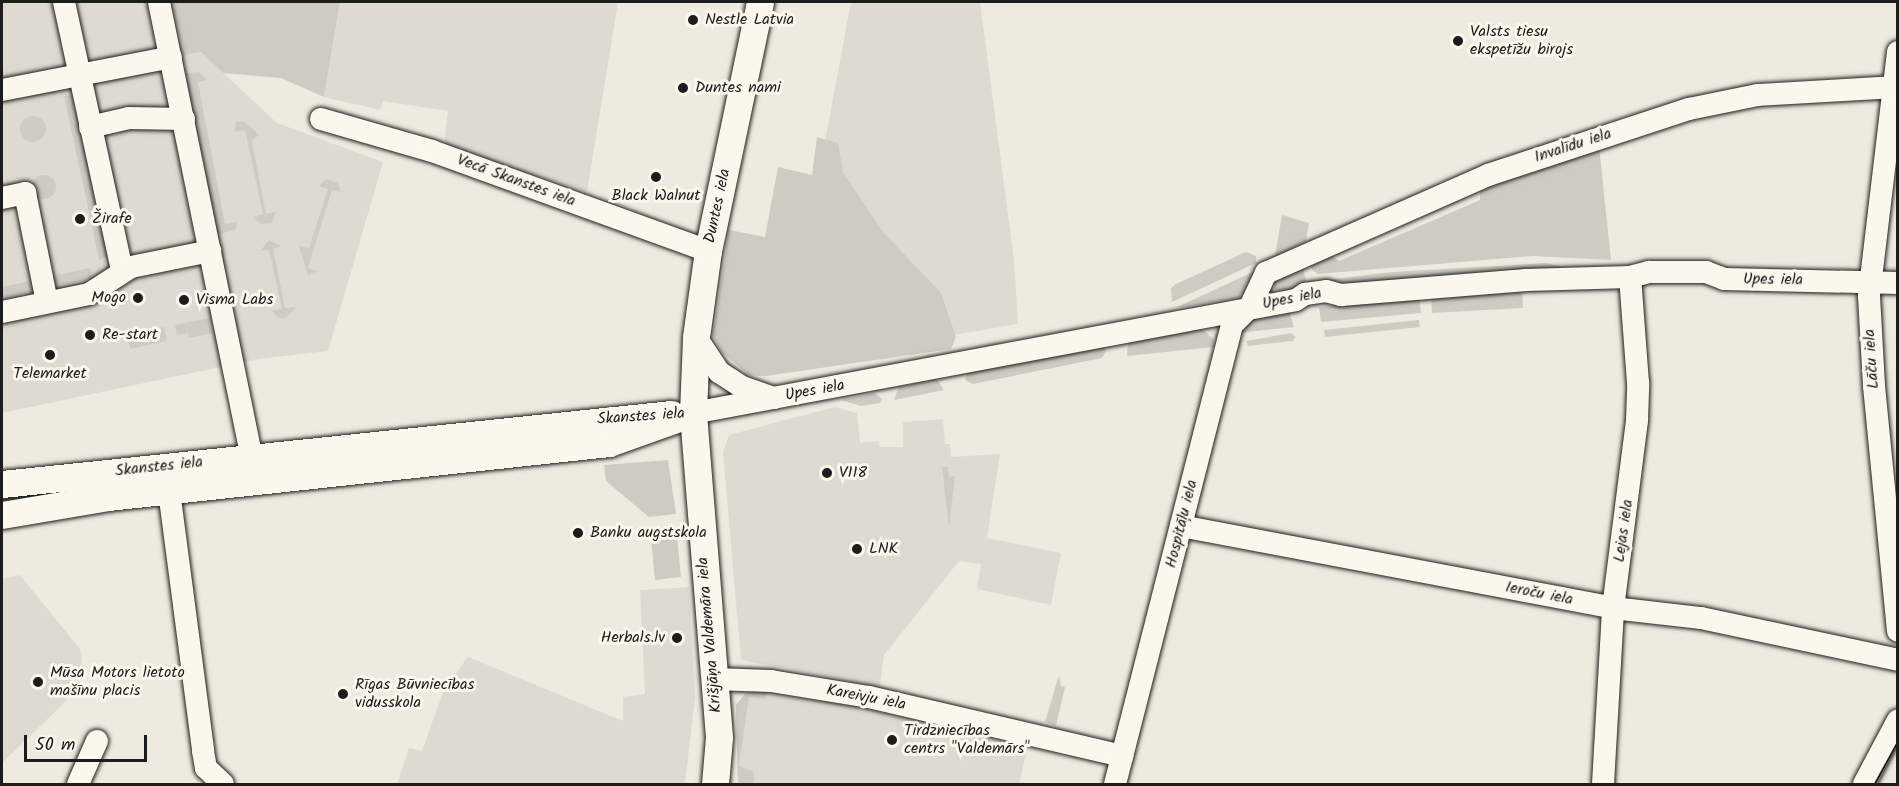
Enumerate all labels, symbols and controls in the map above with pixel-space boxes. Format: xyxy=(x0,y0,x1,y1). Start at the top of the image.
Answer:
place label: Nestle Latvia xyxy=(705,10,794,30)
marker: Nestle Latvia xyxy=(686,13,700,27)
place label: Valsts tiesu ekspetīžu birojs xyxy=(1470,22,1573,60)
marker: Valsts tiesu ekspetīžu birojs xyxy=(1451,34,1465,48)
place label: Duntes nami xyxy=(695,78,781,98)
marker: Duntes nami xyxy=(676,81,690,95)
street label: Invalīdu iela xyxy=(1532,125,1614,167)
street label: Vecā Skanstes iela xyxy=(454,151,578,211)
street label: Duntes iela xyxy=(701,167,735,245)
marker: Black Walnut xyxy=(649,170,663,184)
place label: Black Walnut xyxy=(611,186,701,206)
place label: Žirafe xyxy=(92,209,132,229)
marker: Žirafe xyxy=(73,212,87,226)
street label: Upes iela xyxy=(1743,270,1803,290)
street label: Upes iela xyxy=(1261,284,1323,314)
place label: Mogo xyxy=(91,288,126,308)
place label: Visma Labs xyxy=(196,290,273,310)
marker: Mogo xyxy=(131,291,145,305)
marker: Visma Labs xyxy=(177,293,191,307)
place label: Re-start xyxy=(102,325,158,345)
marker: Re-start xyxy=(83,328,97,342)
street label: Lāču iela xyxy=(1860,328,1884,390)
marker: Telemarket xyxy=(43,348,57,362)
place label: Telemarket xyxy=(13,364,87,384)
street label: Upes iela xyxy=(784,376,846,406)
street label: Skanstes iela xyxy=(596,404,686,430)
street label: Skanstes iela xyxy=(114,453,204,481)
place label: V118 xyxy=(839,463,867,483)
marker: V118 xyxy=(820,466,834,480)
street label: Hospitāļu iela xyxy=(1162,478,1202,570)
street label: Lejas iela xyxy=(1610,498,1638,564)
place label: Banku augstskola xyxy=(590,523,707,543)
marker: Banku augstskola xyxy=(571,526,585,540)
place label: LNK xyxy=(869,539,898,559)
marker: LNK xyxy=(850,542,864,556)
street label: Krišjāņa Valdemāra iela xyxy=(694,556,726,714)
street label: Ieroču iela xyxy=(1504,578,1574,610)
place label: Herbals.lv xyxy=(601,628,665,648)
marker: Herbals.lv xyxy=(670,631,684,645)
place label: Mūsa Motors lietoto mašīnu placis xyxy=(50,663,185,701)
marker: Mūsa Motors lietoto mašīnu placis xyxy=(31,675,45,689)
place label: Rīgas Būvniecības vidusskola xyxy=(355,675,474,713)
street label: Kareivju iela xyxy=(825,681,907,715)
marker: Rīgas Būvniecības vidusskola xyxy=(336,687,350,701)
place label: Tirdzniecības centrs "Valdemārs" xyxy=(904,721,1030,759)
scale bar xyxy=(27,723,150,761)
text: 50 m xyxy=(35,731,75,760)
marker: Tirdzniecības centrs "Valdemārs" xyxy=(885,733,899,747)

